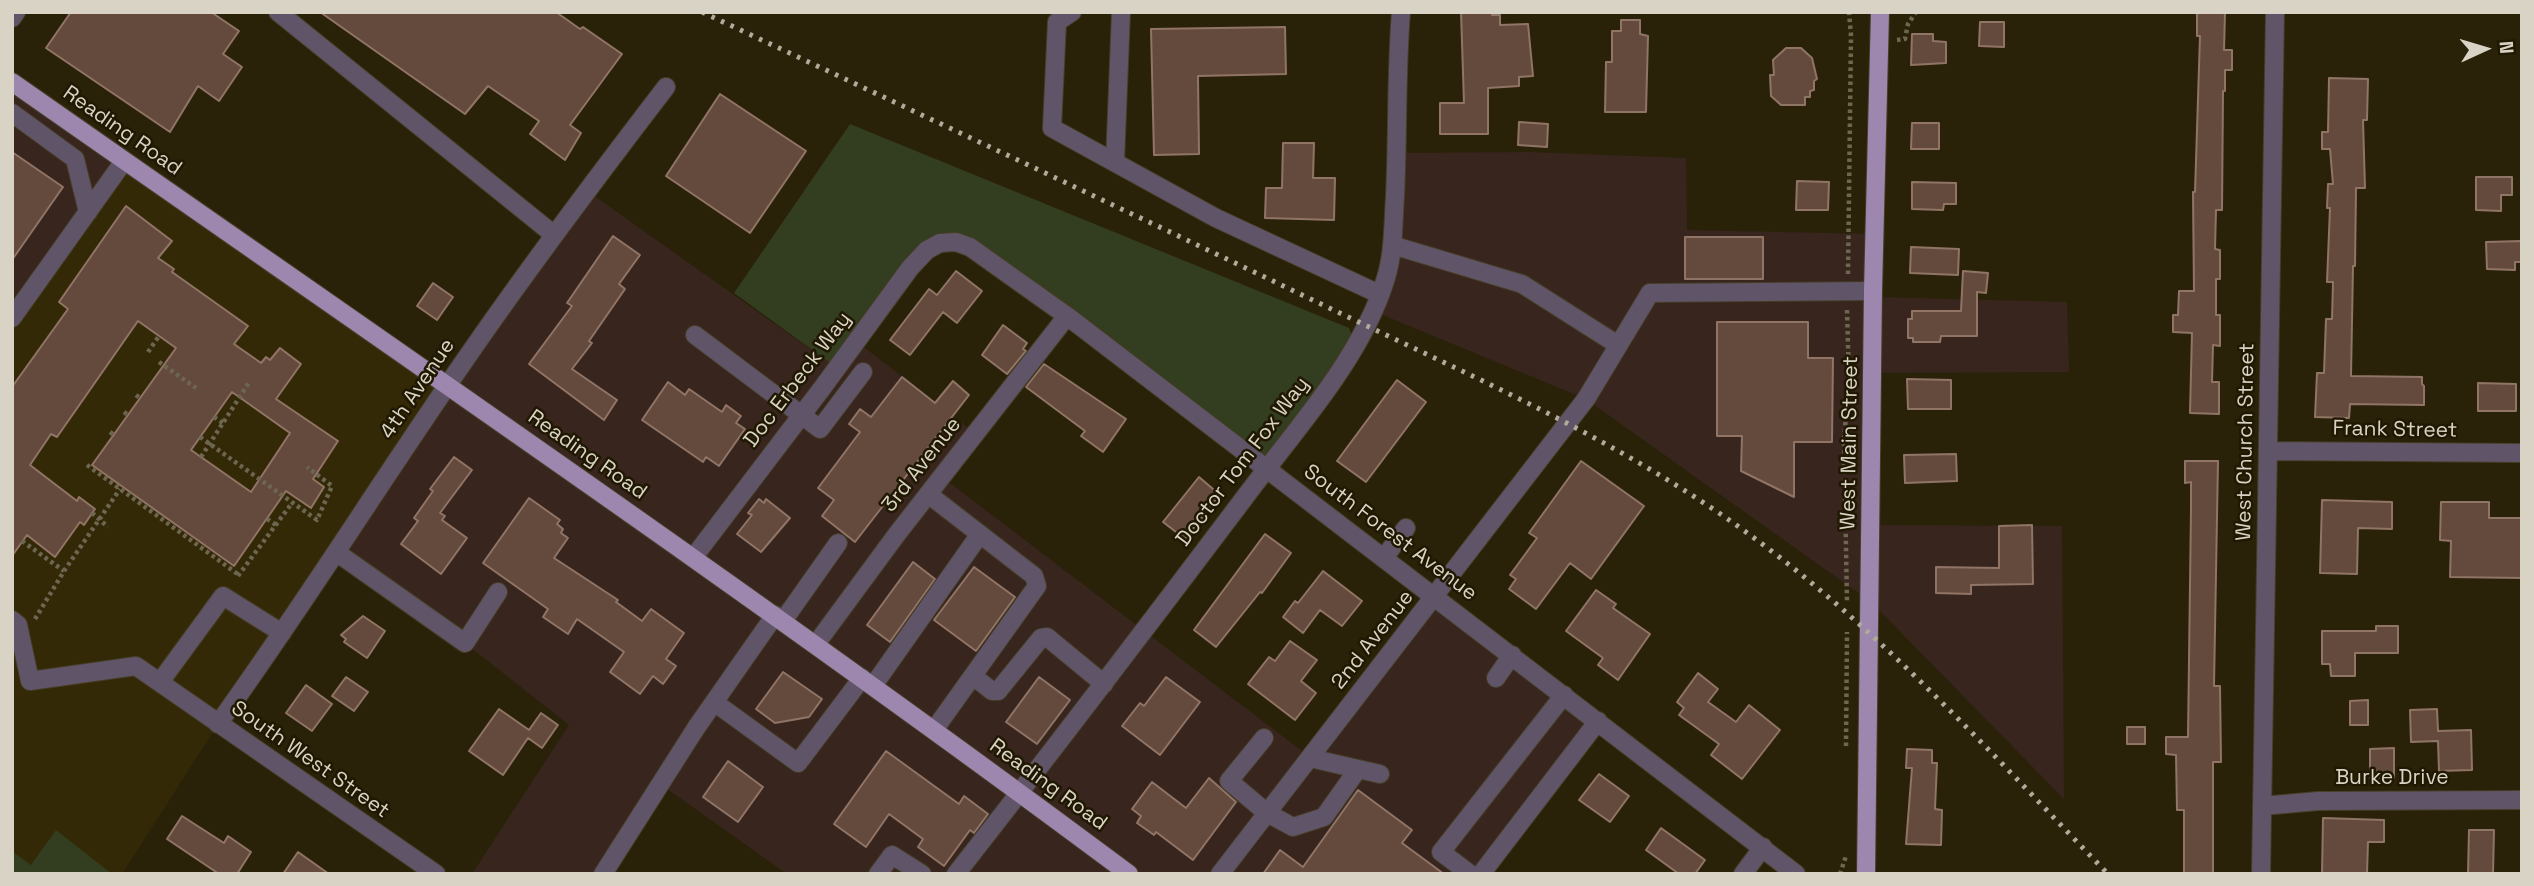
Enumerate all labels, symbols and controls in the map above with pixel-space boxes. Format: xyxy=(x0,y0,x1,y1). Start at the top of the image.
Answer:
north arrow xyxy=(2450,14,2520,84)
text: N xyxy=(2494,40,2519,55)
street label: Reading Road xyxy=(58,81,186,181)
street label: Doc Erbeck Way xyxy=(739,307,857,453)
street label: 4th Avenue xyxy=(375,334,461,444)
street label: West Church Street xyxy=(2232,343,2260,541)
street label: West Main Street xyxy=(1836,356,1864,530)
street label: Doctor Tom Fox Way xyxy=(1171,372,1315,552)
street label: Reading Road xyxy=(523,405,651,505)
street label: 3rd Avenue xyxy=(877,413,967,517)
street label: Frank Street xyxy=(2332,416,2458,444)
street label: South Forest Avenue xyxy=(1298,459,1482,607)
street label: 2nd Avenue xyxy=(1327,586,1419,694)
street label: South West Street xyxy=(226,696,394,824)
street label: Reading Road xyxy=(984,734,1112,836)
street label: Burke Drive xyxy=(2335,765,2449,791)

